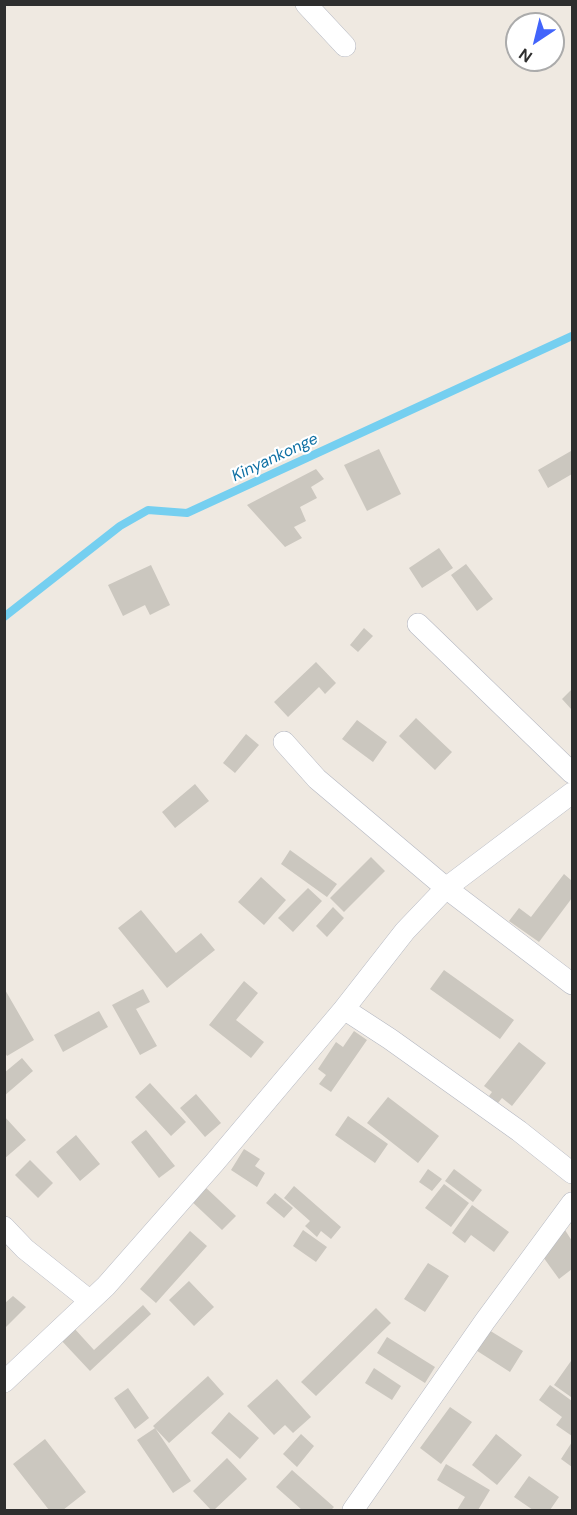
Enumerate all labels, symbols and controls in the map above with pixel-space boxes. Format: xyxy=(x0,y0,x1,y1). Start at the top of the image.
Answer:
north arrow xyxy=(505,12,565,72)
text: N xyxy=(515,44,536,67)
water label: Kinyankonge xyxy=(229,430,321,486)

